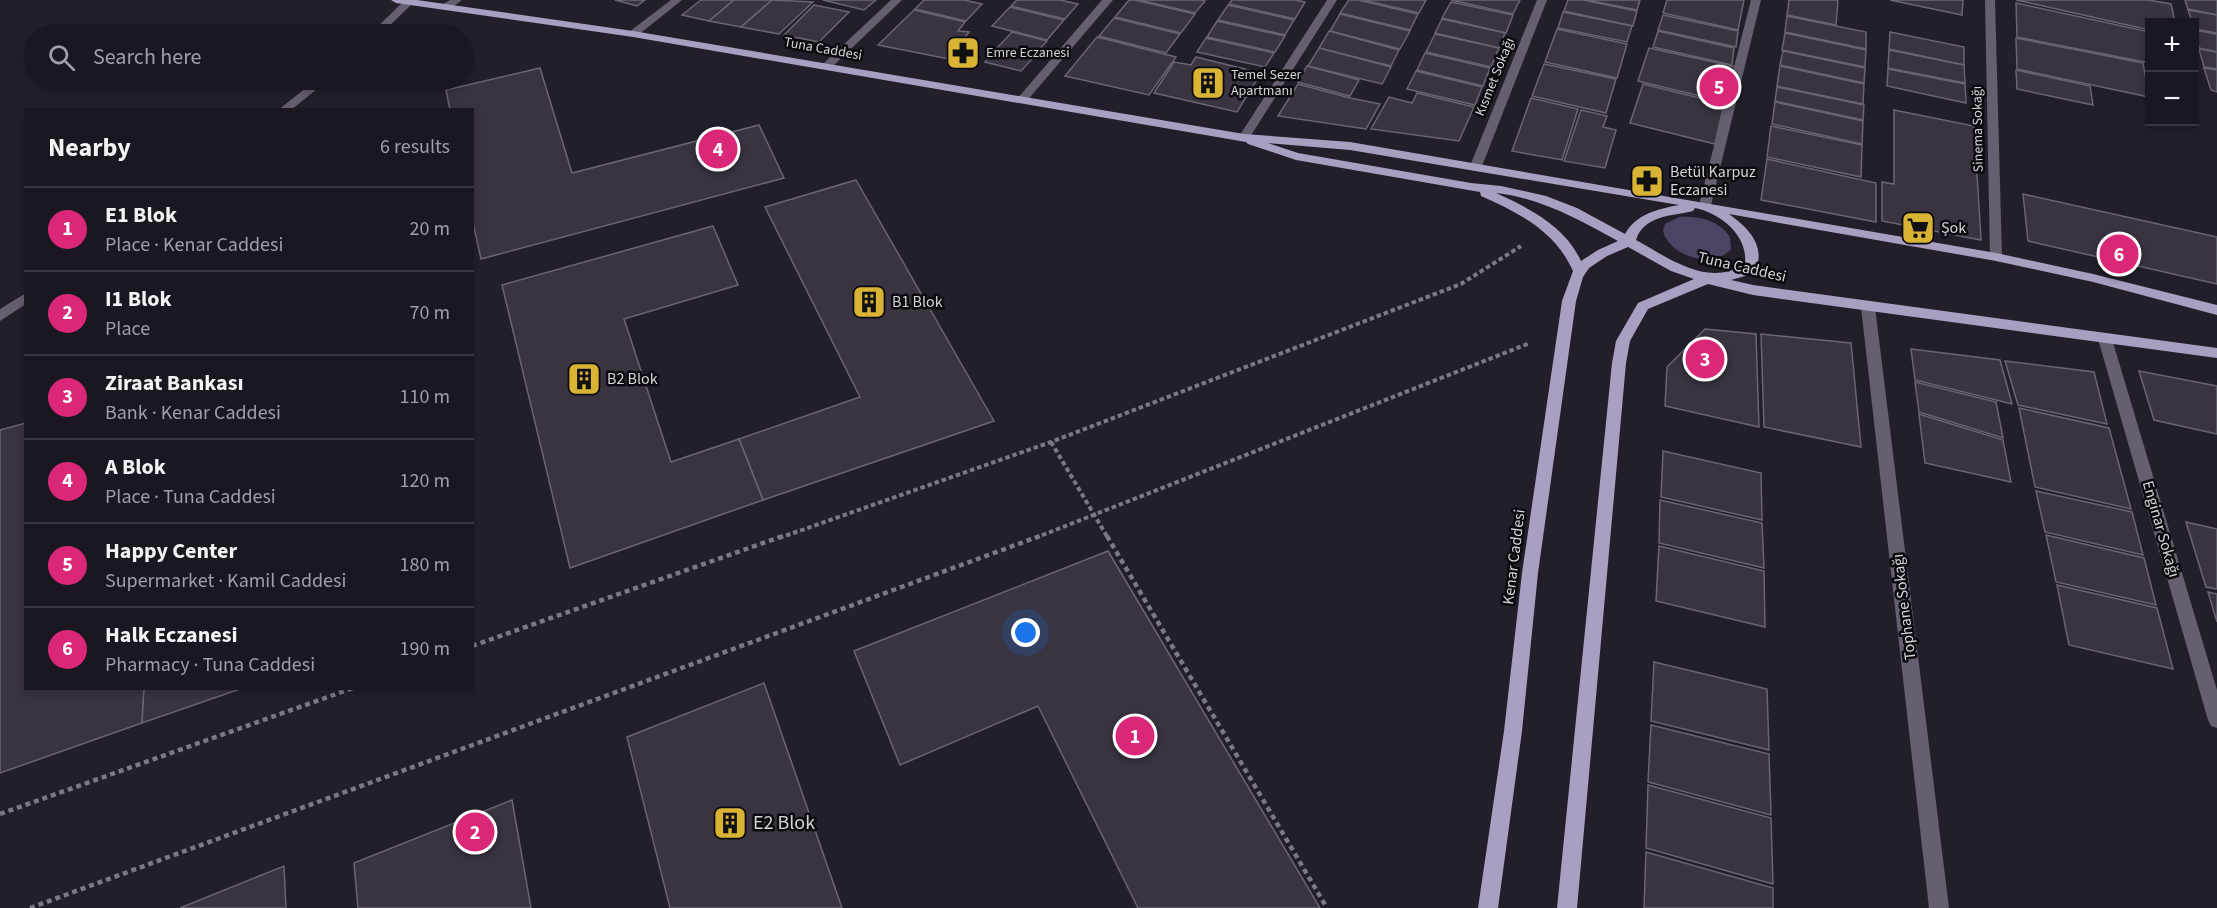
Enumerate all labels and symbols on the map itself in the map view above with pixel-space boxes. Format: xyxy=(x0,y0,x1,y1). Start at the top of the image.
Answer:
street label: Tuna Caddesi xyxy=(782,32,864,66)
pharmacy icon: Emre Eczanesi xyxy=(945,35,981,71)
street label: Kısmet Sokağı xyxy=(1470,35,1520,119)
place label: Emre Eczanesi xyxy=(986,43,1070,63)
pin: 5 xyxy=(1700,64,1738,110)
building icon: Temel Sezer Apartmanı xyxy=(1190,65,1226,101)
place label: Temel Sezer Apartmanı xyxy=(1231,65,1302,101)
street label: Sinema Sokağı xyxy=(1967,86,1989,172)
pin: 4 xyxy=(698,126,738,172)
place label: Betül Karpuz Eczanesi xyxy=(1670,161,1756,201)
pharmacy icon: Betül Karpuz Eczanesi xyxy=(1629,163,1665,199)
supermarket icon: Şok xyxy=(1900,210,1936,246)
place label: Şok xyxy=(1941,217,1966,239)
pin: 6 xyxy=(2100,232,2138,276)
street label: Tuna Caddesi xyxy=(1696,246,1788,288)
building icon: B1 Blok xyxy=(851,284,887,320)
place label: B1 Blok xyxy=(892,291,943,313)
pin: 3 xyxy=(1686,336,1724,382)
building icon: B2 Blok xyxy=(566,361,602,397)
place label: B2 Blok xyxy=(607,368,658,390)
street label: Enginar Sokağı xyxy=(2137,478,2185,580)
street label: Kenar Caddesi xyxy=(1497,508,1531,606)
street label: Tophane Sokağı xyxy=(1887,553,1921,661)
your location xyxy=(1011,618,1040,647)
pin: 1 xyxy=(1116,714,1154,758)
building icon: E2 Blok xyxy=(712,805,748,841)
place label: E2 Blok xyxy=(753,809,815,837)
pin: 2 xyxy=(456,810,494,854)

